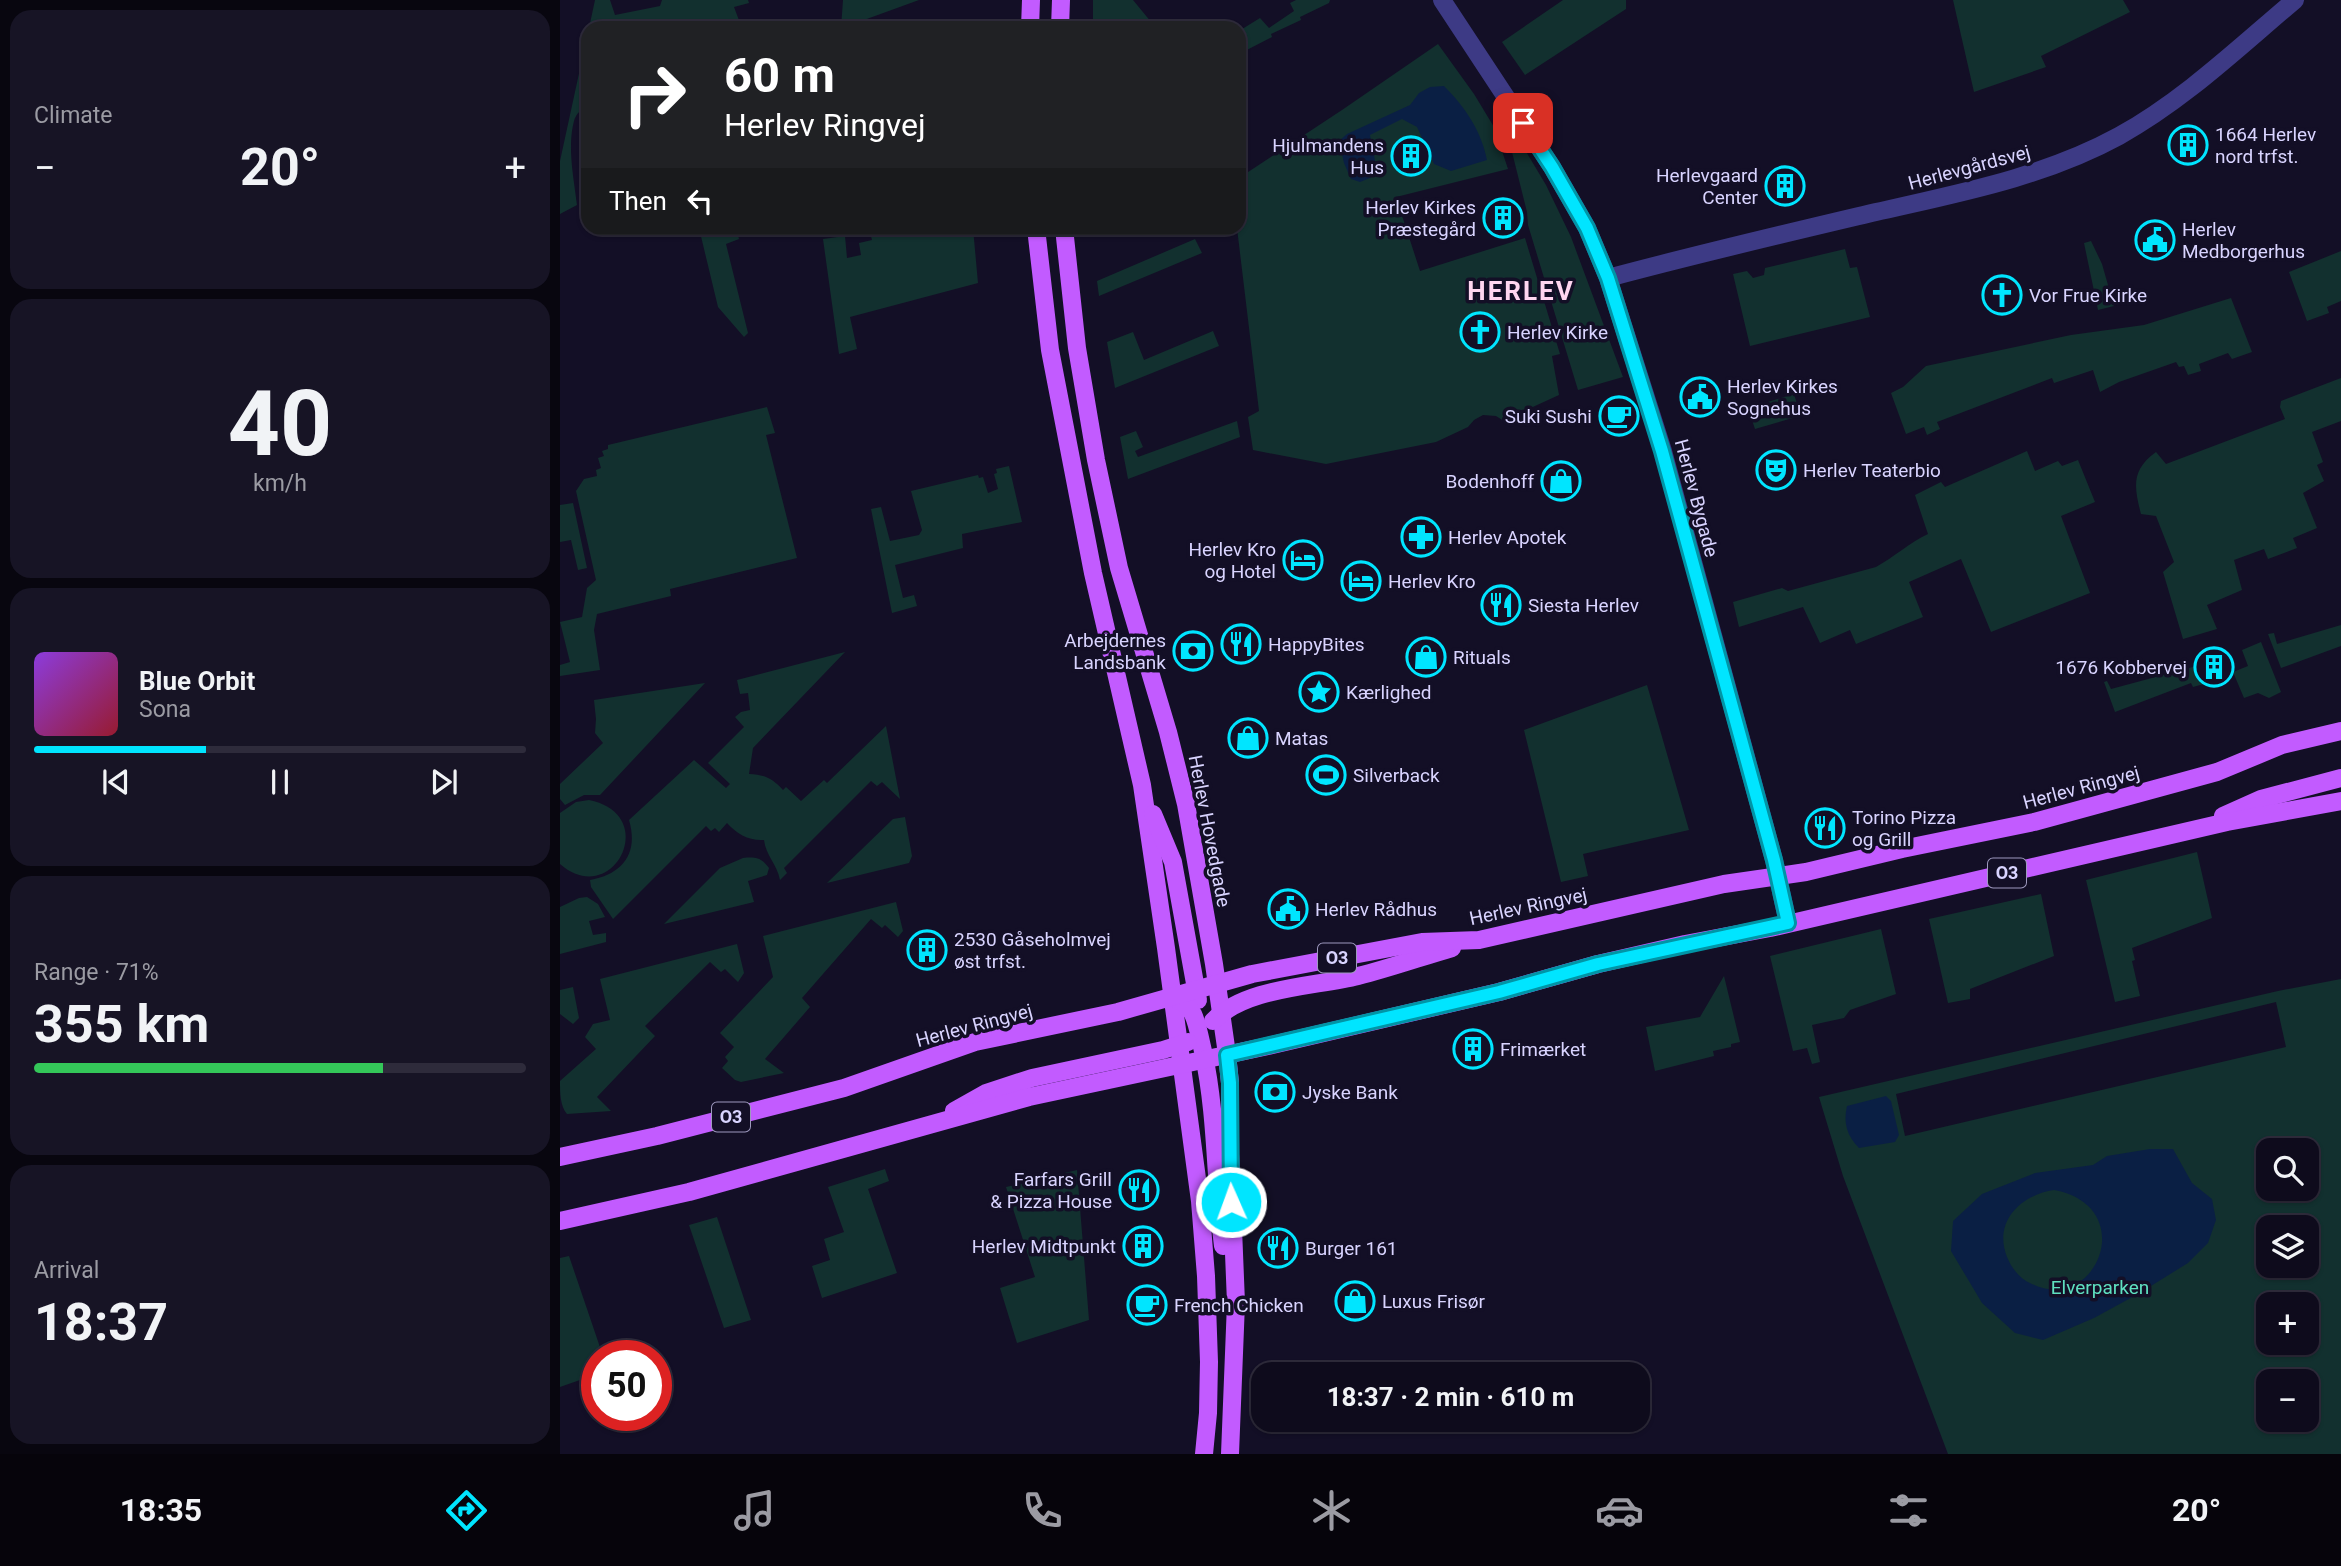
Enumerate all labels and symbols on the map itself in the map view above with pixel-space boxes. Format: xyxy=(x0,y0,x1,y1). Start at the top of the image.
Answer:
pin xyxy=(1493,93,1553,153)
place label: 1664 Herlev nord trfst. xyxy=(2215,123,2316,168)
building icon: 1664 Herlev nord trfst. xyxy=(2167,124,2209,166)
place label: Hjulmandens Hus xyxy=(1272,134,1384,179)
building icon: Hjulmandens Hus xyxy=(1390,135,1432,177)
street label: Herlevgårdsvej xyxy=(1906,140,2033,195)
place label: Herlevgaard Center xyxy=(1656,164,1759,209)
building icon: Herlevgaard Center xyxy=(1764,165,1806,207)
place label: Herlev Kirkes Præstegård xyxy=(1365,196,1476,241)
building icon: Herlev Kirkes Præstegård xyxy=(1482,197,1524,239)
place label: Herlev Medborgerhus xyxy=(2182,218,2305,263)
public building icon: Herlev Medborgerhus xyxy=(2134,219,2176,261)
church icon: Vor Frue Kirke xyxy=(1981,274,2023,316)
district label: HERLEV xyxy=(1467,276,1575,306)
place label: Vor Frue Kirke xyxy=(2029,284,2147,307)
church icon: Herlev Kirke xyxy=(1459,311,1501,353)
place label: Herlev Kirke xyxy=(1507,321,1608,344)
place label: Herlev Kirkes Sognehus xyxy=(1727,375,1838,420)
public building icon: Herlev Kirkes Sognehus xyxy=(1679,376,1721,418)
cafe icon: Suki Sushi xyxy=(1598,395,1640,437)
place label: Suki Sushi xyxy=(1505,405,1592,428)
street label: Herlev Bygade xyxy=(1670,437,1723,560)
theatre icon: Herlev Teaterbio xyxy=(1755,449,1797,491)
place label: Herlev Teaterbio xyxy=(1803,459,1941,482)
shop icon: Bodenhoff xyxy=(1540,460,1582,502)
place label: Bodenhoff xyxy=(1446,470,1534,493)
pharmacy icon: Herlev Apotek xyxy=(1400,516,1442,558)
place label: Herlev Apotek xyxy=(1448,526,1567,549)
place label: Herlev Kro og Hotel xyxy=(1188,538,1276,583)
hotel icon: Herlev Kro og Hotel xyxy=(1282,539,1324,581)
hotel icon: Herlev Kro xyxy=(1340,560,1382,602)
place label: Herlev Kro xyxy=(1388,570,1476,593)
restaurant icon: Siesta Herlev xyxy=(1480,584,1522,626)
place label: Siesta Herlev xyxy=(1528,594,1639,617)
restaurant icon: HappyBites xyxy=(1220,623,1262,665)
place label: Arbejdernes Landsbank xyxy=(1064,629,1166,674)
bank icon: Arbejdernes Landsbank xyxy=(1172,630,1214,672)
place label: HappyBites xyxy=(1268,633,1365,656)
shop icon: Rituals xyxy=(1405,636,1447,678)
place label: Rituals xyxy=(1453,646,1511,669)
building icon: 1676 Kobbervej xyxy=(2193,646,2235,688)
place label: 1676 Kobbervej xyxy=(2055,656,2187,679)
place icon: Kærlighed xyxy=(1298,671,1340,713)
place label: Kærlighed xyxy=(1346,681,1432,704)
shop icon: Matas xyxy=(1227,717,1269,759)
place label: Matas xyxy=(1275,727,1328,750)
street label: Herlev Hovedgade xyxy=(1183,753,1236,909)
sports icon: Silverback xyxy=(1305,754,1347,796)
street label: Herlev Ringvej xyxy=(2020,761,2142,814)
place label: Silverback xyxy=(1353,764,1440,787)
place label: Torino Pizza og Grill xyxy=(1852,806,1956,851)
restaurant icon: Torino Pizza og Grill xyxy=(1804,807,1846,849)
road number: O3 xyxy=(1988,858,2026,888)
street label: Herlev Ringvej xyxy=(1467,883,1589,930)
public building icon: Herlev Rådhus xyxy=(1267,888,1309,930)
place label: Herlev Rådhus xyxy=(1315,898,1437,921)
place label: 2530 Gåseholmvej øst trfst. xyxy=(954,928,1111,973)
building icon: 2530 Gåseholmvej øst trfst. xyxy=(906,929,948,971)
road number: O3 xyxy=(1318,944,1356,973)
street label: Herlev Ringvej xyxy=(913,999,1035,1052)
building icon: Frimærket xyxy=(1452,1028,1494,1070)
place label: Frimærket xyxy=(1500,1038,1586,1061)
bank icon: Jyske Bank xyxy=(1254,1071,1296,1113)
place label: Jyske Bank xyxy=(1302,1081,1398,1104)
road number: O3 xyxy=(712,1102,750,1132)
position arrow xyxy=(1194,1165,1268,1239)
place label: Farfars Grill & Pizza House xyxy=(990,1168,1112,1213)
restaurant icon: Farfars Grill & Pizza House xyxy=(1118,1169,1160,1211)
building icon: Herlev Midtpunkt xyxy=(1122,1225,1164,1267)
restaurant icon: Burger 161 xyxy=(1257,1227,1299,1269)
place label: Herlev Midtpunkt xyxy=(972,1235,1116,1258)
place label: Burger 161 xyxy=(1305,1237,1398,1260)
park label: Elverparken xyxy=(2051,1276,2149,1299)
shop icon: Luxus Frisør xyxy=(1334,1280,1376,1322)
cafe icon: French Chicken xyxy=(1126,1284,1168,1326)
place label: Luxus Frisør xyxy=(1382,1290,1486,1313)
place label: French Chicken xyxy=(1174,1294,1304,1317)
speed limit sign: 50 xyxy=(581,1340,672,1431)

